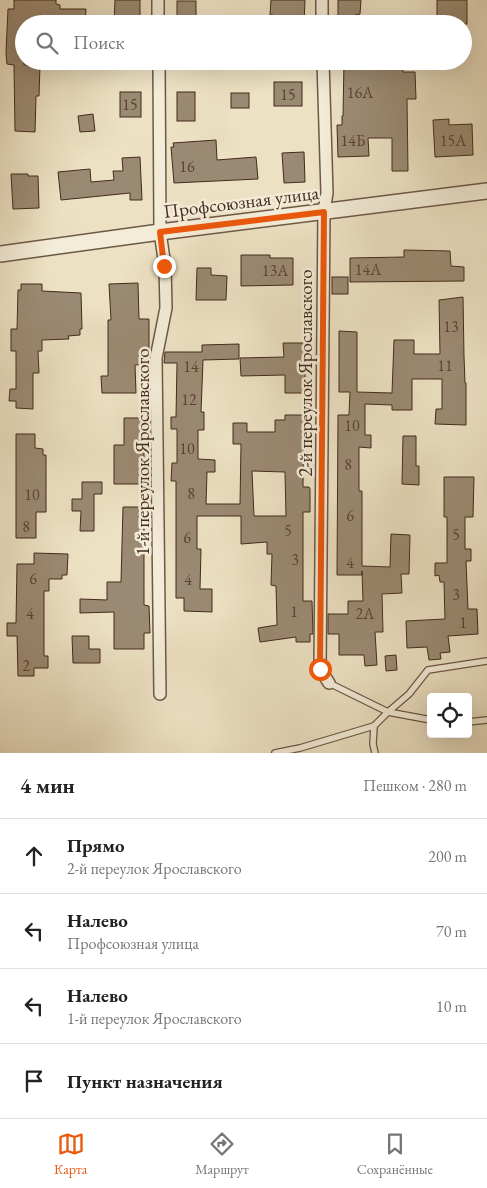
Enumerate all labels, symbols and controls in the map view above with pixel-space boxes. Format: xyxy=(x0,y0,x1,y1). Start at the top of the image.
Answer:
search box xyxy=(15,15,472,70)
icon: search xyxy=(33,29,61,57)
text: Поиск xyxy=(73,30,125,55)
house number: 16А xyxy=(347,82,374,103)
house number: 15 xyxy=(280,84,296,105)
house number: 15 xyxy=(122,94,138,115)
house number: 14Б xyxy=(341,130,365,151)
house number: 15А xyxy=(440,130,467,151)
house number: 16 xyxy=(179,156,195,177)
street label: Профсоюзная улица xyxy=(162,180,321,224)
route end xyxy=(153,255,176,278)
house number: 14А xyxy=(355,259,382,280)
house number: 13А xyxy=(262,260,289,281)
street label: 2-й переулок Ярославского xyxy=(293,269,318,477)
house number: 13 xyxy=(443,316,459,337)
street label: 1-й переулок Ярославского xyxy=(130,348,155,556)
house number: 11 xyxy=(437,355,453,376)
house number: 14 xyxy=(183,356,199,377)
house number: 12 xyxy=(181,389,197,410)
house number: 10 xyxy=(344,415,360,436)
house number: 10 xyxy=(179,438,195,459)
house number: 8 xyxy=(344,454,352,475)
house number: 8 xyxy=(187,483,195,504)
house number: 10 xyxy=(24,484,40,505)
house number: 6 xyxy=(346,505,354,526)
house number: 8 xyxy=(22,516,30,537)
house number: 5 xyxy=(284,520,292,541)
house number: 5 xyxy=(452,524,460,545)
house number: 6 xyxy=(183,527,191,548)
house number: 3 xyxy=(291,549,299,570)
house number: 4 xyxy=(346,552,354,573)
house number: 6 xyxy=(29,568,37,589)
house number: 4 xyxy=(184,569,192,590)
house number: 3 xyxy=(452,584,460,605)
house number: 1 xyxy=(290,601,298,622)
house number: 4 xyxy=(26,603,34,624)
house number: 2А xyxy=(356,603,375,624)
house number: 1 xyxy=(459,612,467,633)
house number: 2 xyxy=(22,655,30,676)
route start xyxy=(309,658,332,681)
map controls xyxy=(427,693,472,738)
button: locate xyxy=(427,693,472,738)
text: 4 мин xyxy=(20,772,75,799)
text: Пешком · 280 m xyxy=(363,775,467,796)
text: Прямо xyxy=(67,833,125,858)
icon: ahead xyxy=(20,842,48,870)
text: 200 m xyxy=(428,846,467,867)
text: 2-й переулок Ярославского xyxy=(67,858,242,879)
text: Налево xyxy=(67,908,128,933)
icon: left xyxy=(20,917,48,945)
text: 70 m xyxy=(436,921,467,942)
text: Профсоюзная улица xyxy=(67,933,199,954)
text: Налево xyxy=(67,983,128,1008)
icon: left xyxy=(20,992,48,1020)
text: 10 m xyxy=(436,996,467,1017)
text: 1-й переулок Ярославского xyxy=(67,1008,242,1029)
icon: arrive xyxy=(20,1067,48,1095)
text: Пункт назначения xyxy=(67,1069,223,1094)
tab: Карта xyxy=(54,1130,87,1178)
tab: Маршрут xyxy=(195,1130,249,1178)
tab: Сохранённые xyxy=(357,1130,433,1178)

